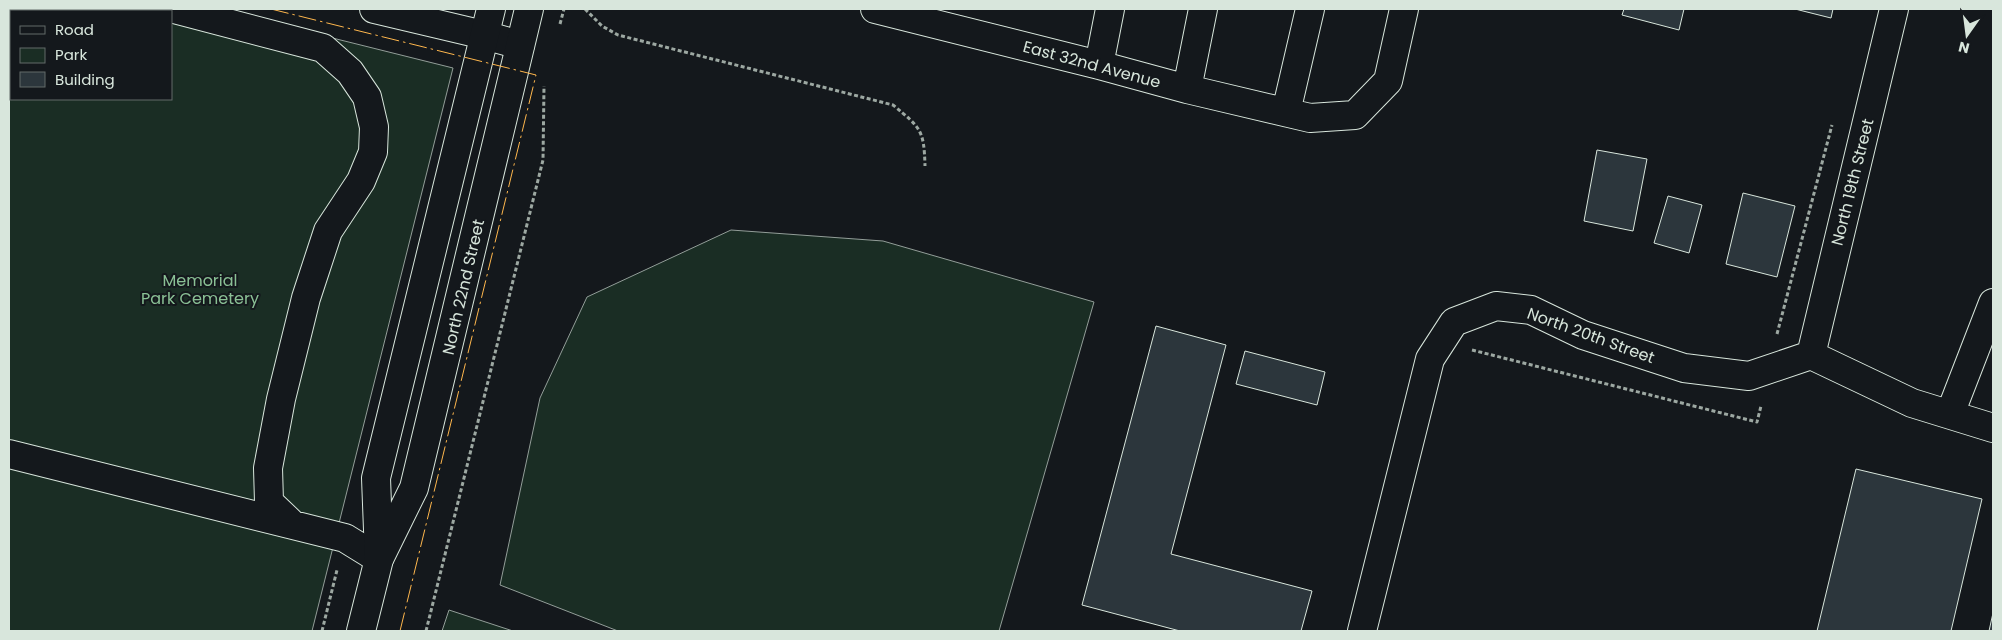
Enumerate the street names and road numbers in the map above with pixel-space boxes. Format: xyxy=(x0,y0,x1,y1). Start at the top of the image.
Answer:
street label: East 32nd Avenue xyxy=(1021,35,1163,94)
street label: North 19th Street xyxy=(1826,116,1879,248)
street label: North 22nd Street xyxy=(437,217,490,357)
street label: North 20th Street xyxy=(1524,302,1658,369)

